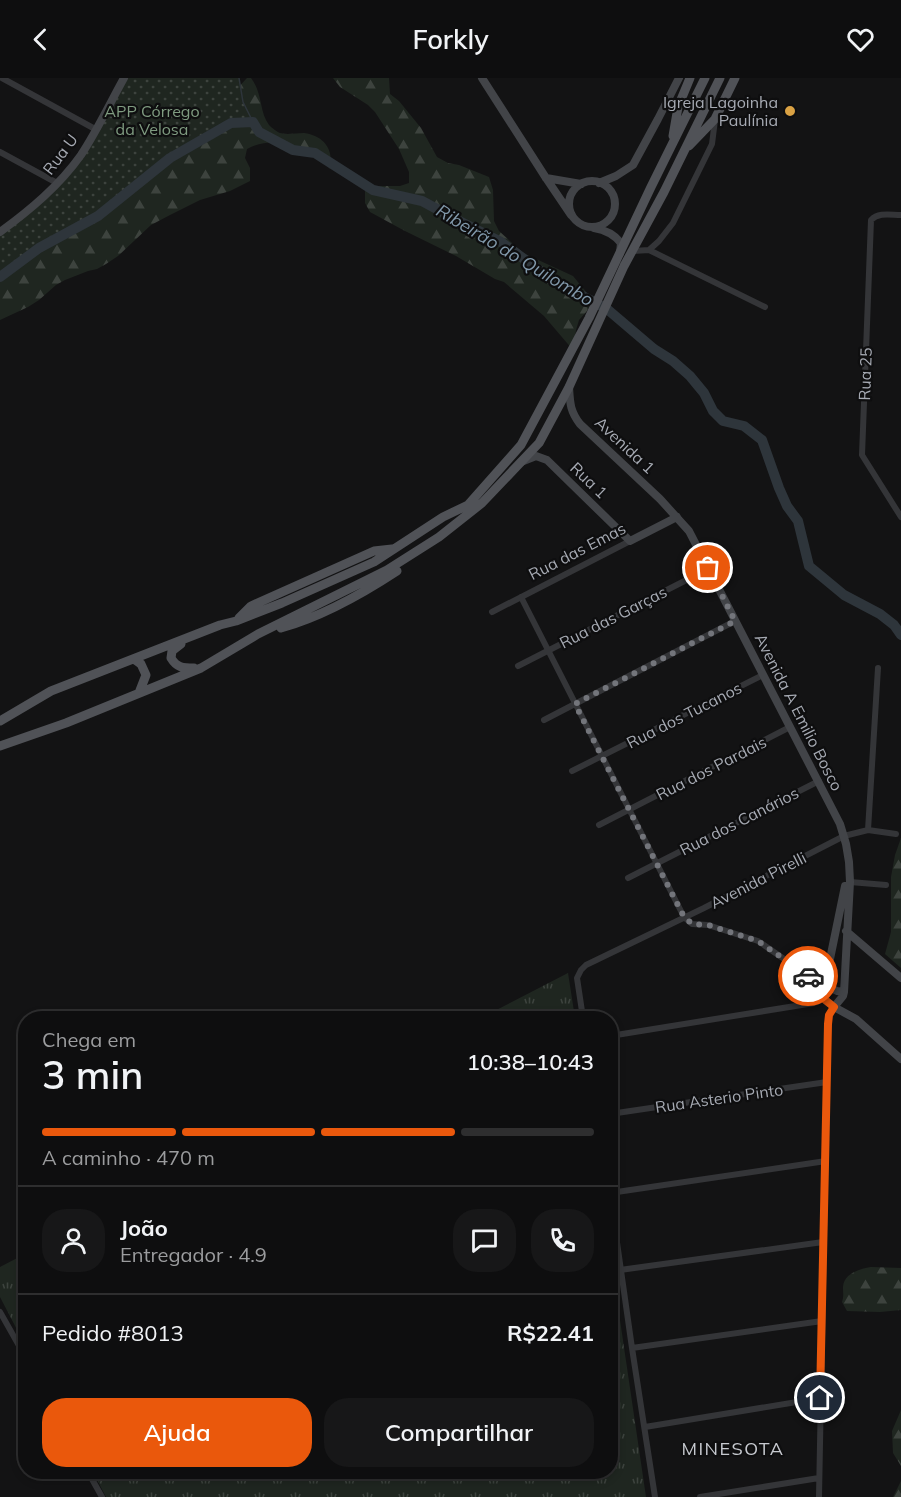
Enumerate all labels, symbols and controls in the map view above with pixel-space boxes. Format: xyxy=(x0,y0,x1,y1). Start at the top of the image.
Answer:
text: Forkly xyxy=(412,22,489,56)
icon: back xyxy=(24,23,57,56)
icon: heart xyxy=(844,23,877,56)
place label: Igreja Lagoinha Paulínia xyxy=(663,92,778,130)
park label: APP Córrego da Velosa xyxy=(104,101,200,139)
marker: Igreja Lagoinha Paulínia xyxy=(783,104,797,118)
street label: Rua U xyxy=(38,130,82,178)
water label: Ribeirão do Quilombo xyxy=(432,199,598,311)
street label: Rua 25 xyxy=(854,347,876,401)
street label: Avenida 1 xyxy=(591,412,659,478)
street label: Rua 1 xyxy=(566,458,612,502)
street label: Rua das Emas xyxy=(525,518,629,584)
pin xyxy=(682,542,733,593)
icon: bag xyxy=(691,551,724,584)
street label: Rua das Garças xyxy=(556,581,670,653)
street label: Avenida A Emilio Bosco xyxy=(751,630,847,794)
street label: Rua dos Tucanos xyxy=(623,677,745,753)
street label: Rua dos Pardais xyxy=(652,732,770,804)
street label: Rua dos Canários xyxy=(676,782,802,860)
street label: Avenida Pirelli xyxy=(707,847,809,913)
courier xyxy=(778,946,838,1006)
icon: car xyxy=(792,960,825,993)
text: Chega em xyxy=(42,1027,136,1052)
text: 10:38–10:43 xyxy=(467,1048,594,1076)
text: 3 min xyxy=(42,1050,143,1099)
street label: Rua Asterio Pinto xyxy=(654,1079,784,1117)
text: A caminho · 470 m xyxy=(42,1145,215,1170)
button: person xyxy=(42,1209,105,1272)
button: chat xyxy=(453,1209,516,1272)
button: phone xyxy=(531,1209,594,1272)
text: João xyxy=(120,1214,168,1242)
text: Entregador · 4.9 xyxy=(120,1242,267,1267)
text: Pedido #8013 xyxy=(42,1319,184,1347)
text: R$22.41 xyxy=(507,1319,594,1347)
pin xyxy=(794,1372,845,1423)
icon: home xyxy=(803,1381,836,1414)
button: Ajuda xyxy=(42,1398,312,1467)
button: Compartilhar xyxy=(324,1398,594,1467)
district label: MINESOTA xyxy=(682,1437,785,1460)

